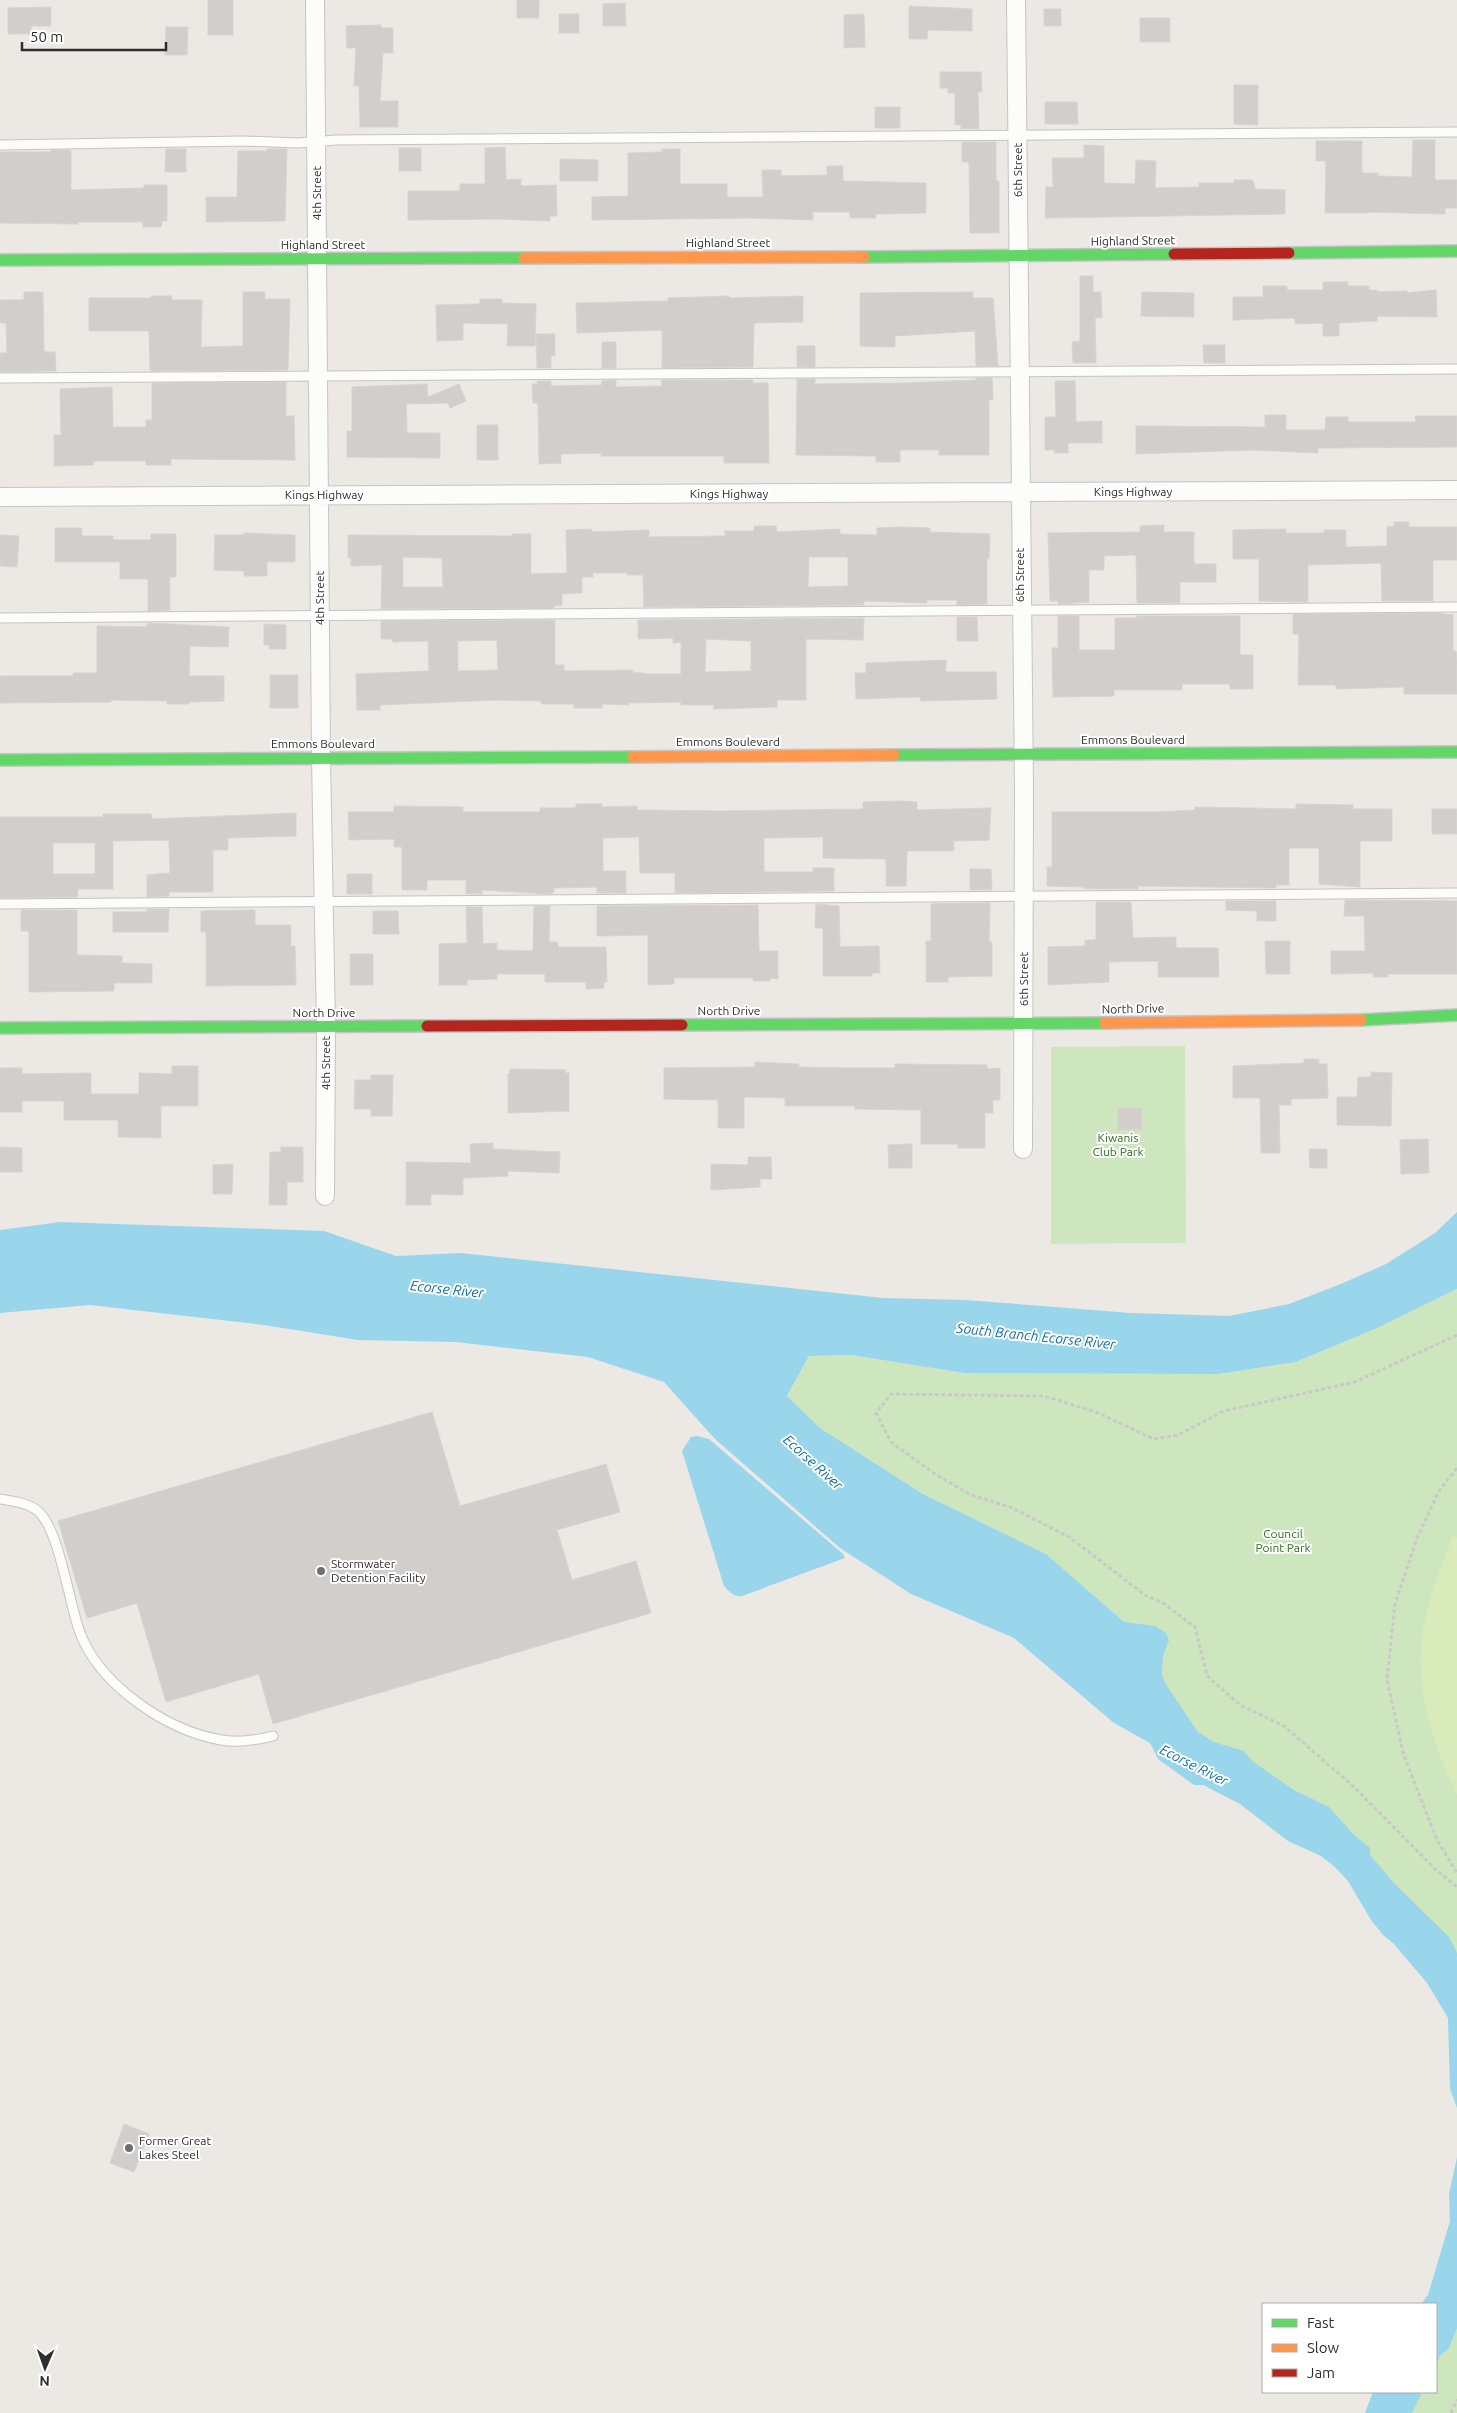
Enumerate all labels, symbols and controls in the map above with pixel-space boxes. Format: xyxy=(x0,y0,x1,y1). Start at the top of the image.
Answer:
scale bar xyxy=(22,20,166,52)
text: 50 m xyxy=(30,28,63,45)
street label: 6th Street xyxy=(1011,142,1024,197)
street label: 4th Street xyxy=(310,165,323,220)
street label: Highland Street xyxy=(1091,233,1176,248)
street label: Highland Street xyxy=(686,236,771,249)
street label: Highland Street xyxy=(281,238,366,251)
street label: Kings Highway xyxy=(1094,485,1172,498)
street label: Kings Highway xyxy=(690,487,768,500)
street label: Kings Highway xyxy=(285,488,363,501)
street label: 6th Street xyxy=(1013,547,1026,602)
street label: 4th Street xyxy=(313,570,326,625)
street label: Emmons Boulevard xyxy=(1081,733,1185,746)
street label: Emmons Boulevard xyxy=(676,735,780,748)
street label: Emmons Boulevard xyxy=(271,737,375,750)
street label: 6th Street xyxy=(1017,951,1030,1006)
street label: North Drive xyxy=(1101,1001,1165,1016)
street label: North Drive xyxy=(698,1004,760,1017)
street label: North Drive xyxy=(293,1006,355,1019)
street label: 4th Street xyxy=(319,1035,332,1090)
park label: Kiwanis Club Park xyxy=(1093,1131,1143,1158)
water label: Ecorse River xyxy=(409,1277,485,1301)
water label: South Branch Ecorse River xyxy=(955,1320,1117,1352)
water label: Ecorse River xyxy=(780,1431,846,1493)
park label: Council Point Park xyxy=(1255,1527,1311,1554)
place label: Stormwater Detention Facility xyxy=(331,1557,426,1584)
marker: Stormwater Detention Facility xyxy=(315,1565,327,1577)
water label: Ecorse River xyxy=(1157,1741,1231,1789)
place label: Former Great Lakes Steel xyxy=(139,2134,211,2161)
marker: Former Great Lakes Steel xyxy=(123,2142,135,2154)
legend xyxy=(1262,2303,1437,2393)
text: Fast xyxy=(1307,2314,1335,2331)
text: Slow xyxy=(1307,2339,1340,2356)
north arrow xyxy=(20,2343,70,2393)
text: Jam xyxy=(1307,2364,1335,2381)
text: N xyxy=(39,2373,50,2389)

